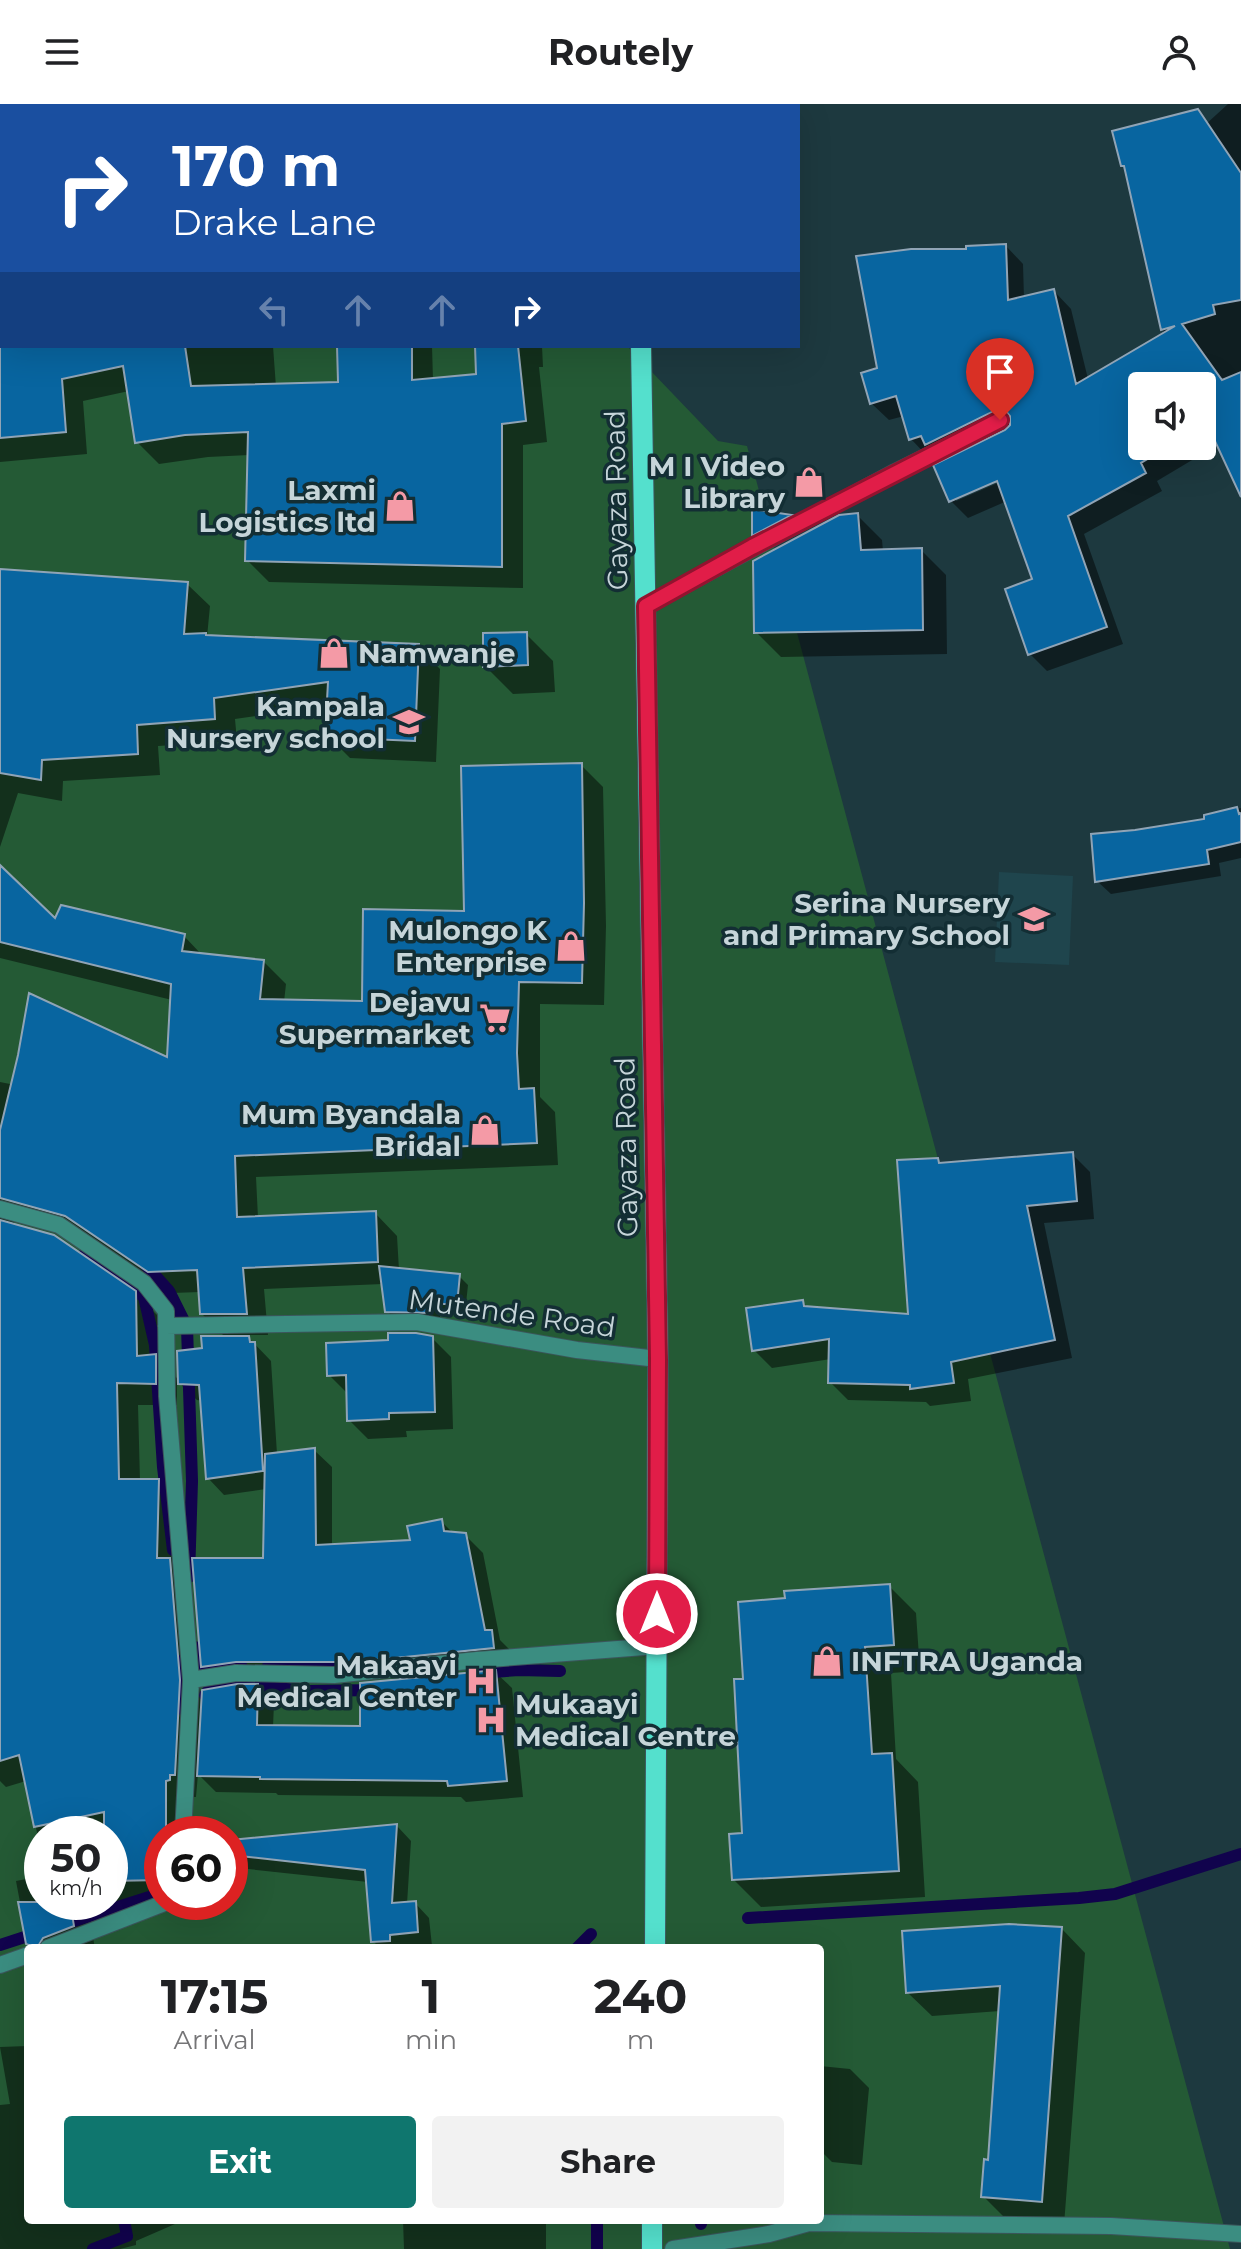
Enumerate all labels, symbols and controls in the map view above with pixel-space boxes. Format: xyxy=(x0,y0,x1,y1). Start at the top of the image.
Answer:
icon: menu xyxy=(40,30,84,74)
text: Routely xyxy=(548,30,693,74)
icon: person xyxy=(1157,30,1201,74)
text: 170 m xyxy=(172,132,340,200)
icon: right xyxy=(40,136,144,240)
text: Drake Lane xyxy=(172,200,376,244)
icon: left xyxy=(252,288,296,332)
icon: ahead xyxy=(336,288,380,332)
icon: ahead xyxy=(420,288,464,332)
icon: right xyxy=(504,288,548,332)
pin xyxy=(966,338,1034,420)
icon: arrive xyxy=(978,350,1022,394)
map controls xyxy=(1128,372,1216,460)
button: sound xyxy=(1128,372,1216,460)
street label: Gayaza Road xyxy=(597,410,635,590)
place label: M I Video Library xyxy=(649,449,785,515)
shop icon: M I Video Library xyxy=(792,465,826,499)
place label: Laxmi Logistics ltd xyxy=(198,473,376,539)
shop icon: Laxmi Logistics ltd xyxy=(383,489,417,523)
shop icon: Namwanje xyxy=(317,636,351,670)
place label: Namwanje xyxy=(358,636,516,670)
place label: Kampala Nursery school xyxy=(166,689,385,755)
school or university icon: Kampala Nursery school xyxy=(392,705,426,739)
place label: Serina Nursery and Primary School xyxy=(723,886,1010,952)
school or university icon: Serina Nursery and Primary School xyxy=(1017,902,1051,936)
place label: Mulongo K Enterprise xyxy=(388,913,548,979)
shop icon: Mulongo K Enterprise xyxy=(554,929,588,963)
place label: Dejavu Supermarket xyxy=(279,985,471,1051)
supermarket icon: Dejavu Supermarket xyxy=(478,1001,512,1035)
street label: Gayaza Road xyxy=(607,1057,645,1237)
place label: Mum Byandala Bridal xyxy=(241,1097,461,1163)
shop icon: Mum Byandala Bridal xyxy=(468,1113,502,1147)
street label: Mutende Road xyxy=(406,1282,618,1344)
position arrow xyxy=(615,1572,699,1656)
shop icon: INFTRA Uganda xyxy=(810,1644,844,1678)
place label: INFTRA Uganda xyxy=(851,1644,1083,1678)
place label: Makaayi Medical Center xyxy=(236,1648,457,1714)
hospital icon: Makaayi Medical Center xyxy=(464,1664,498,1698)
place label: Mukaayi Medical Centre xyxy=(515,1687,736,1753)
hospital icon: Mukaayi Medical Centre xyxy=(474,1703,508,1737)
speed limit sign: 60 xyxy=(144,1816,248,1920)
text: 50 xyxy=(51,1833,101,1882)
text: km/h xyxy=(49,1876,103,1900)
text: 17:15 xyxy=(161,1967,268,2025)
text: 1 xyxy=(422,1967,440,2025)
text: 240 xyxy=(594,1967,687,2025)
text: Arrival xyxy=(173,2024,255,2056)
text: min xyxy=(405,2024,457,2056)
text: m xyxy=(627,2024,654,2056)
button: Exit xyxy=(64,2116,416,2208)
button: Share xyxy=(432,2116,784,2208)

